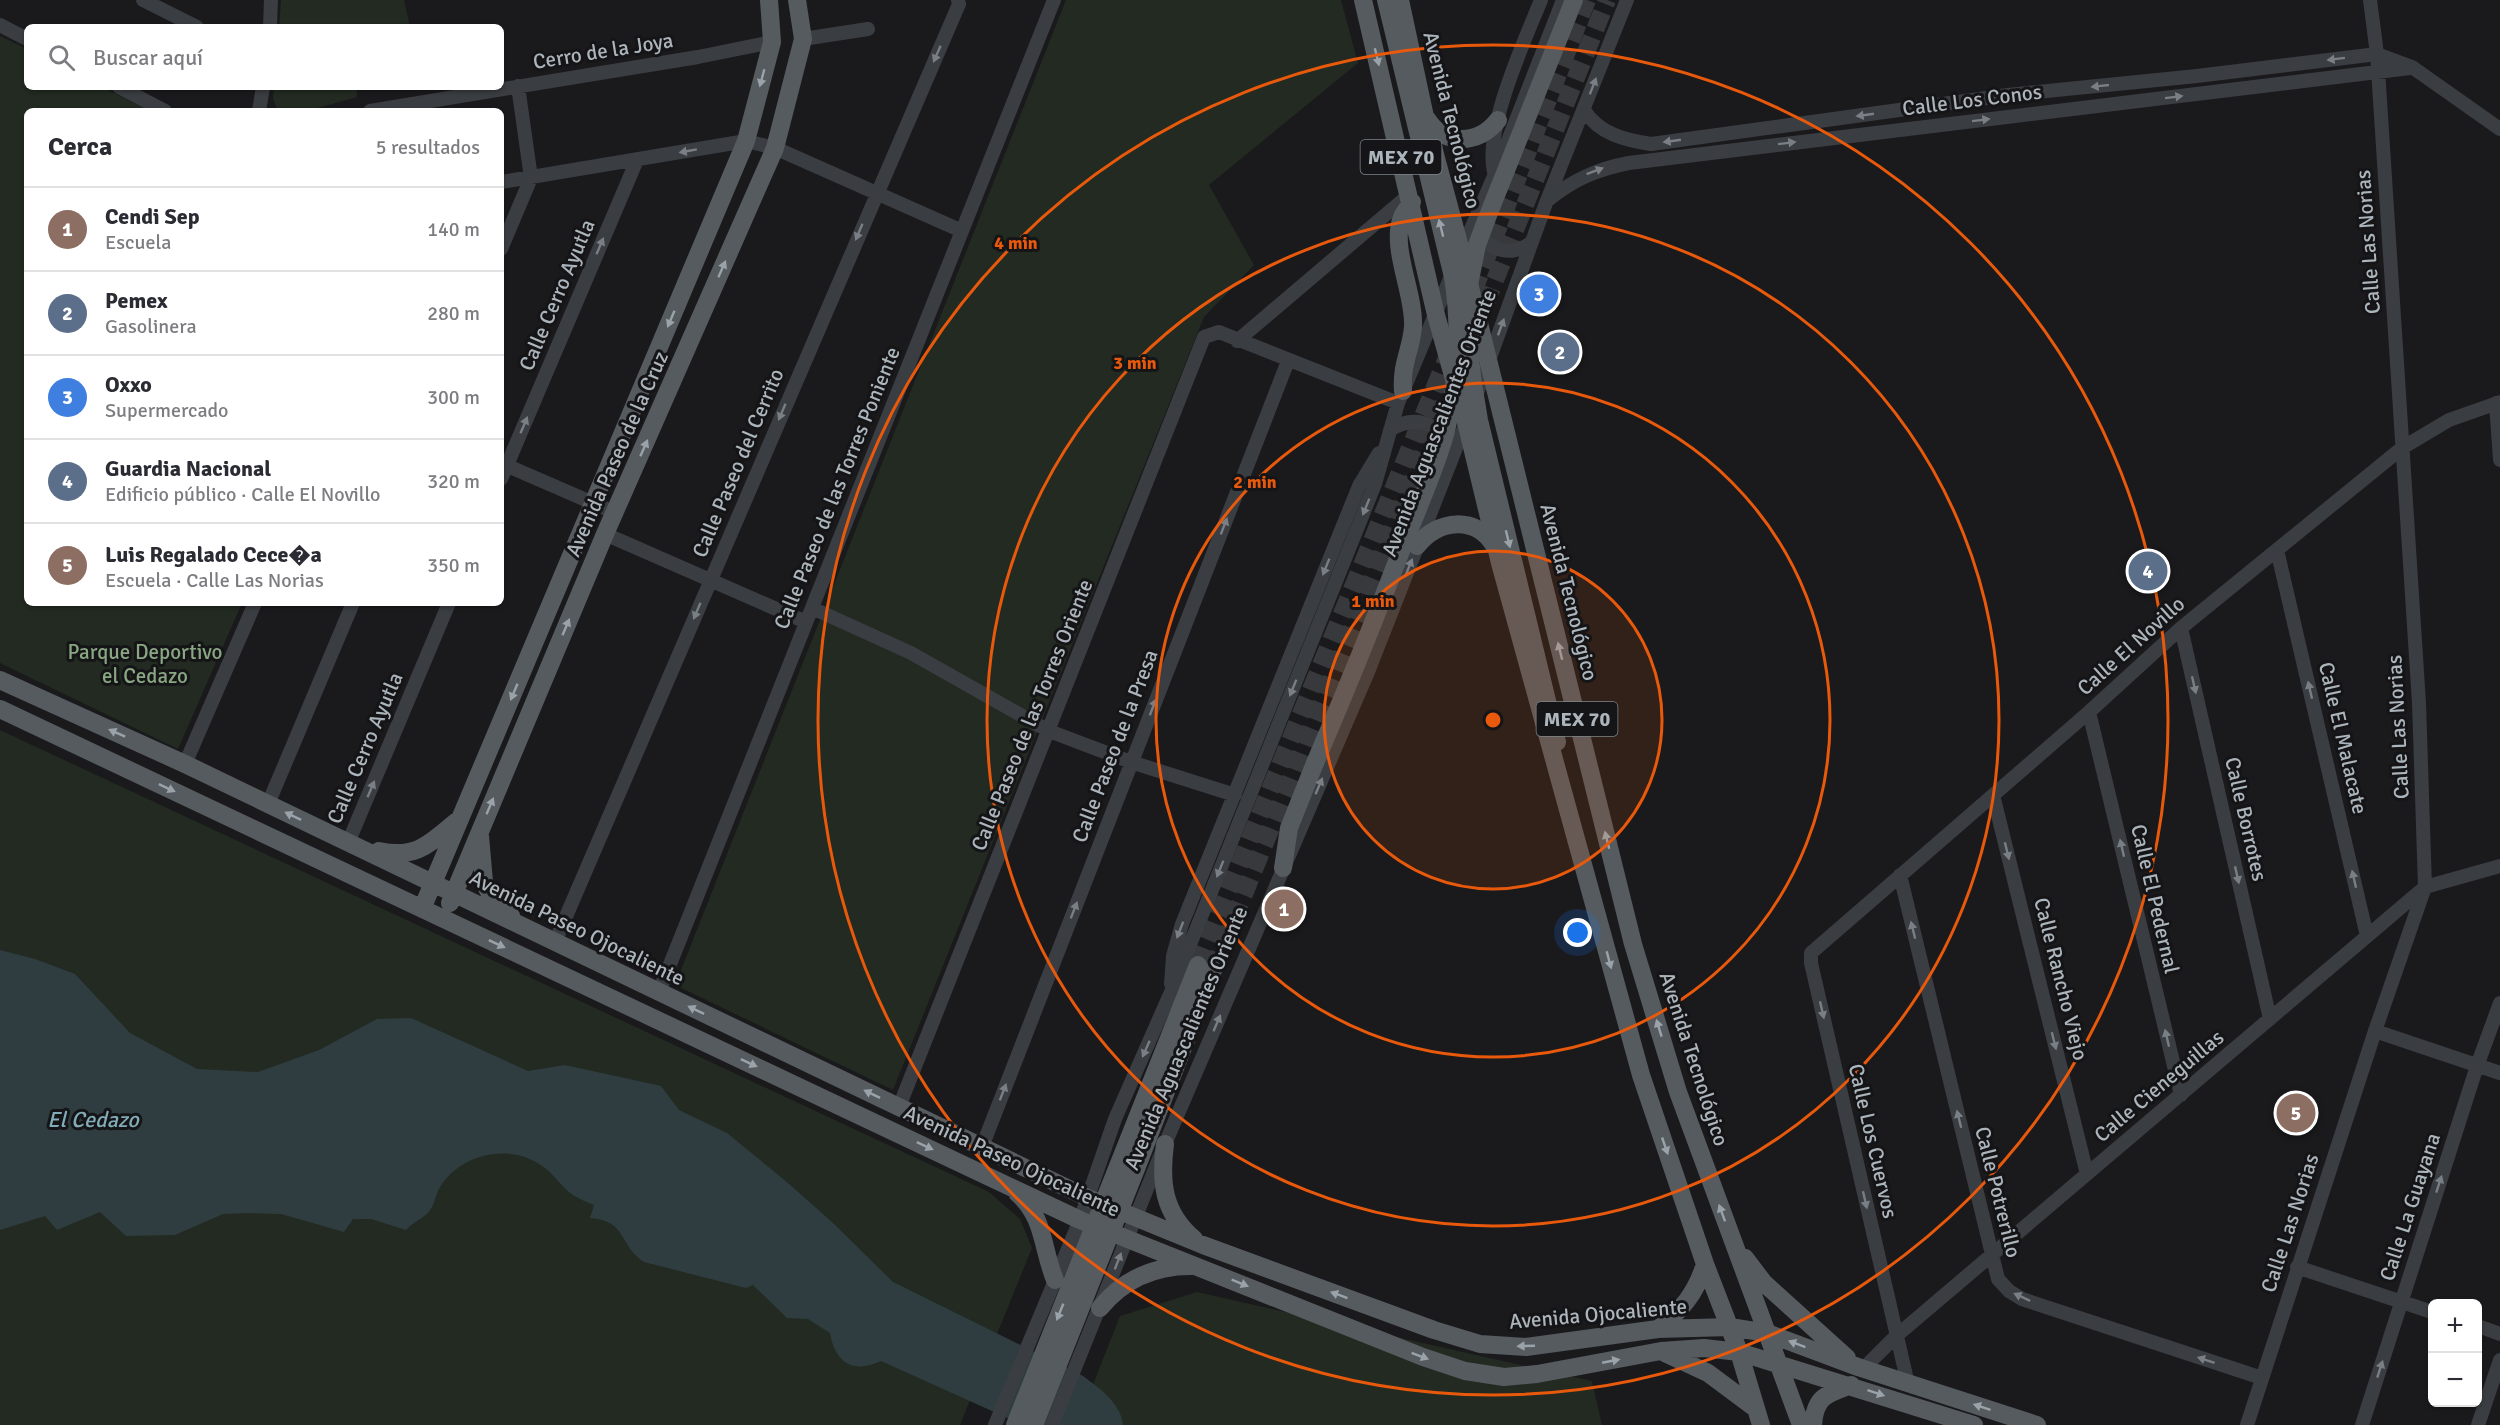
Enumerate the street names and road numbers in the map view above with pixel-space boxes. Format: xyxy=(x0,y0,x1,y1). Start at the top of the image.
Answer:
street label: Cerro de la Joya xyxy=(531,27,675,75)
street label: Avenida Tecnológico xyxy=(1417,29,1487,211)
street label: Calle Los Conos xyxy=(1901,79,2043,121)
road number: MEX 70 xyxy=(1360,140,1442,174)
street label: Calle Las Norias xyxy=(2350,169,2386,315)
street label: Calle Cerro Ayutla xyxy=(513,215,601,375)
street label: Avenida Aguascalientes Oriente xyxy=(1376,286,1502,560)
street label: Calle Paseo de las Torres Poniente xyxy=(768,343,906,633)
street label: Avenida Paseo de la Cruz xyxy=(560,347,674,561)
street label: Calle Paseo del Cerrito xyxy=(686,365,790,561)
street label: Avenida Tecnológico xyxy=(1534,501,1604,683)
street label: Calle Paseo de las Torres Oriente xyxy=(966,575,1098,855)
street label: Calle El Novillo xyxy=(2072,591,2190,701)
street label: Calle Paseo de la Presa xyxy=(1066,646,1164,846)
street label: Calle Las Norias xyxy=(2381,654,2415,800)
street label: Calle El Malacate xyxy=(2313,659,2373,817)
street label: Calle Cerro Ayutla xyxy=(321,668,409,828)
road number: MEX 70 xyxy=(1536,702,1618,736)
street label: Calle Borrotes xyxy=(2219,754,2273,884)
street label: Calle El Pedernal xyxy=(2125,822,2185,976)
street label: Avenida Paseo Ojocaliente xyxy=(465,865,689,991)
street label: Calle Rancho Viejo xyxy=(2028,895,2094,1063)
street label: Avenida Aguascalientes Oriente xyxy=(1119,902,1253,1174)
street label: Avenida Tecnológico xyxy=(1654,969,1734,1149)
street label: Calle Cieneguillas xyxy=(2089,1024,2229,1148)
street label: Calle Los Cuervos xyxy=(1843,1061,1903,1221)
street label: Avenida Paseo Ojocaliente xyxy=(900,1099,1124,1223)
street label: Calle Potrerillo xyxy=(1969,1124,2027,1260)
street label: Calle La Guayana xyxy=(2374,1130,2446,1284)
street label: Calle Las Norias xyxy=(2255,1150,2325,1296)
street label: Avenida Ojocaliente xyxy=(1508,1293,1688,1335)

